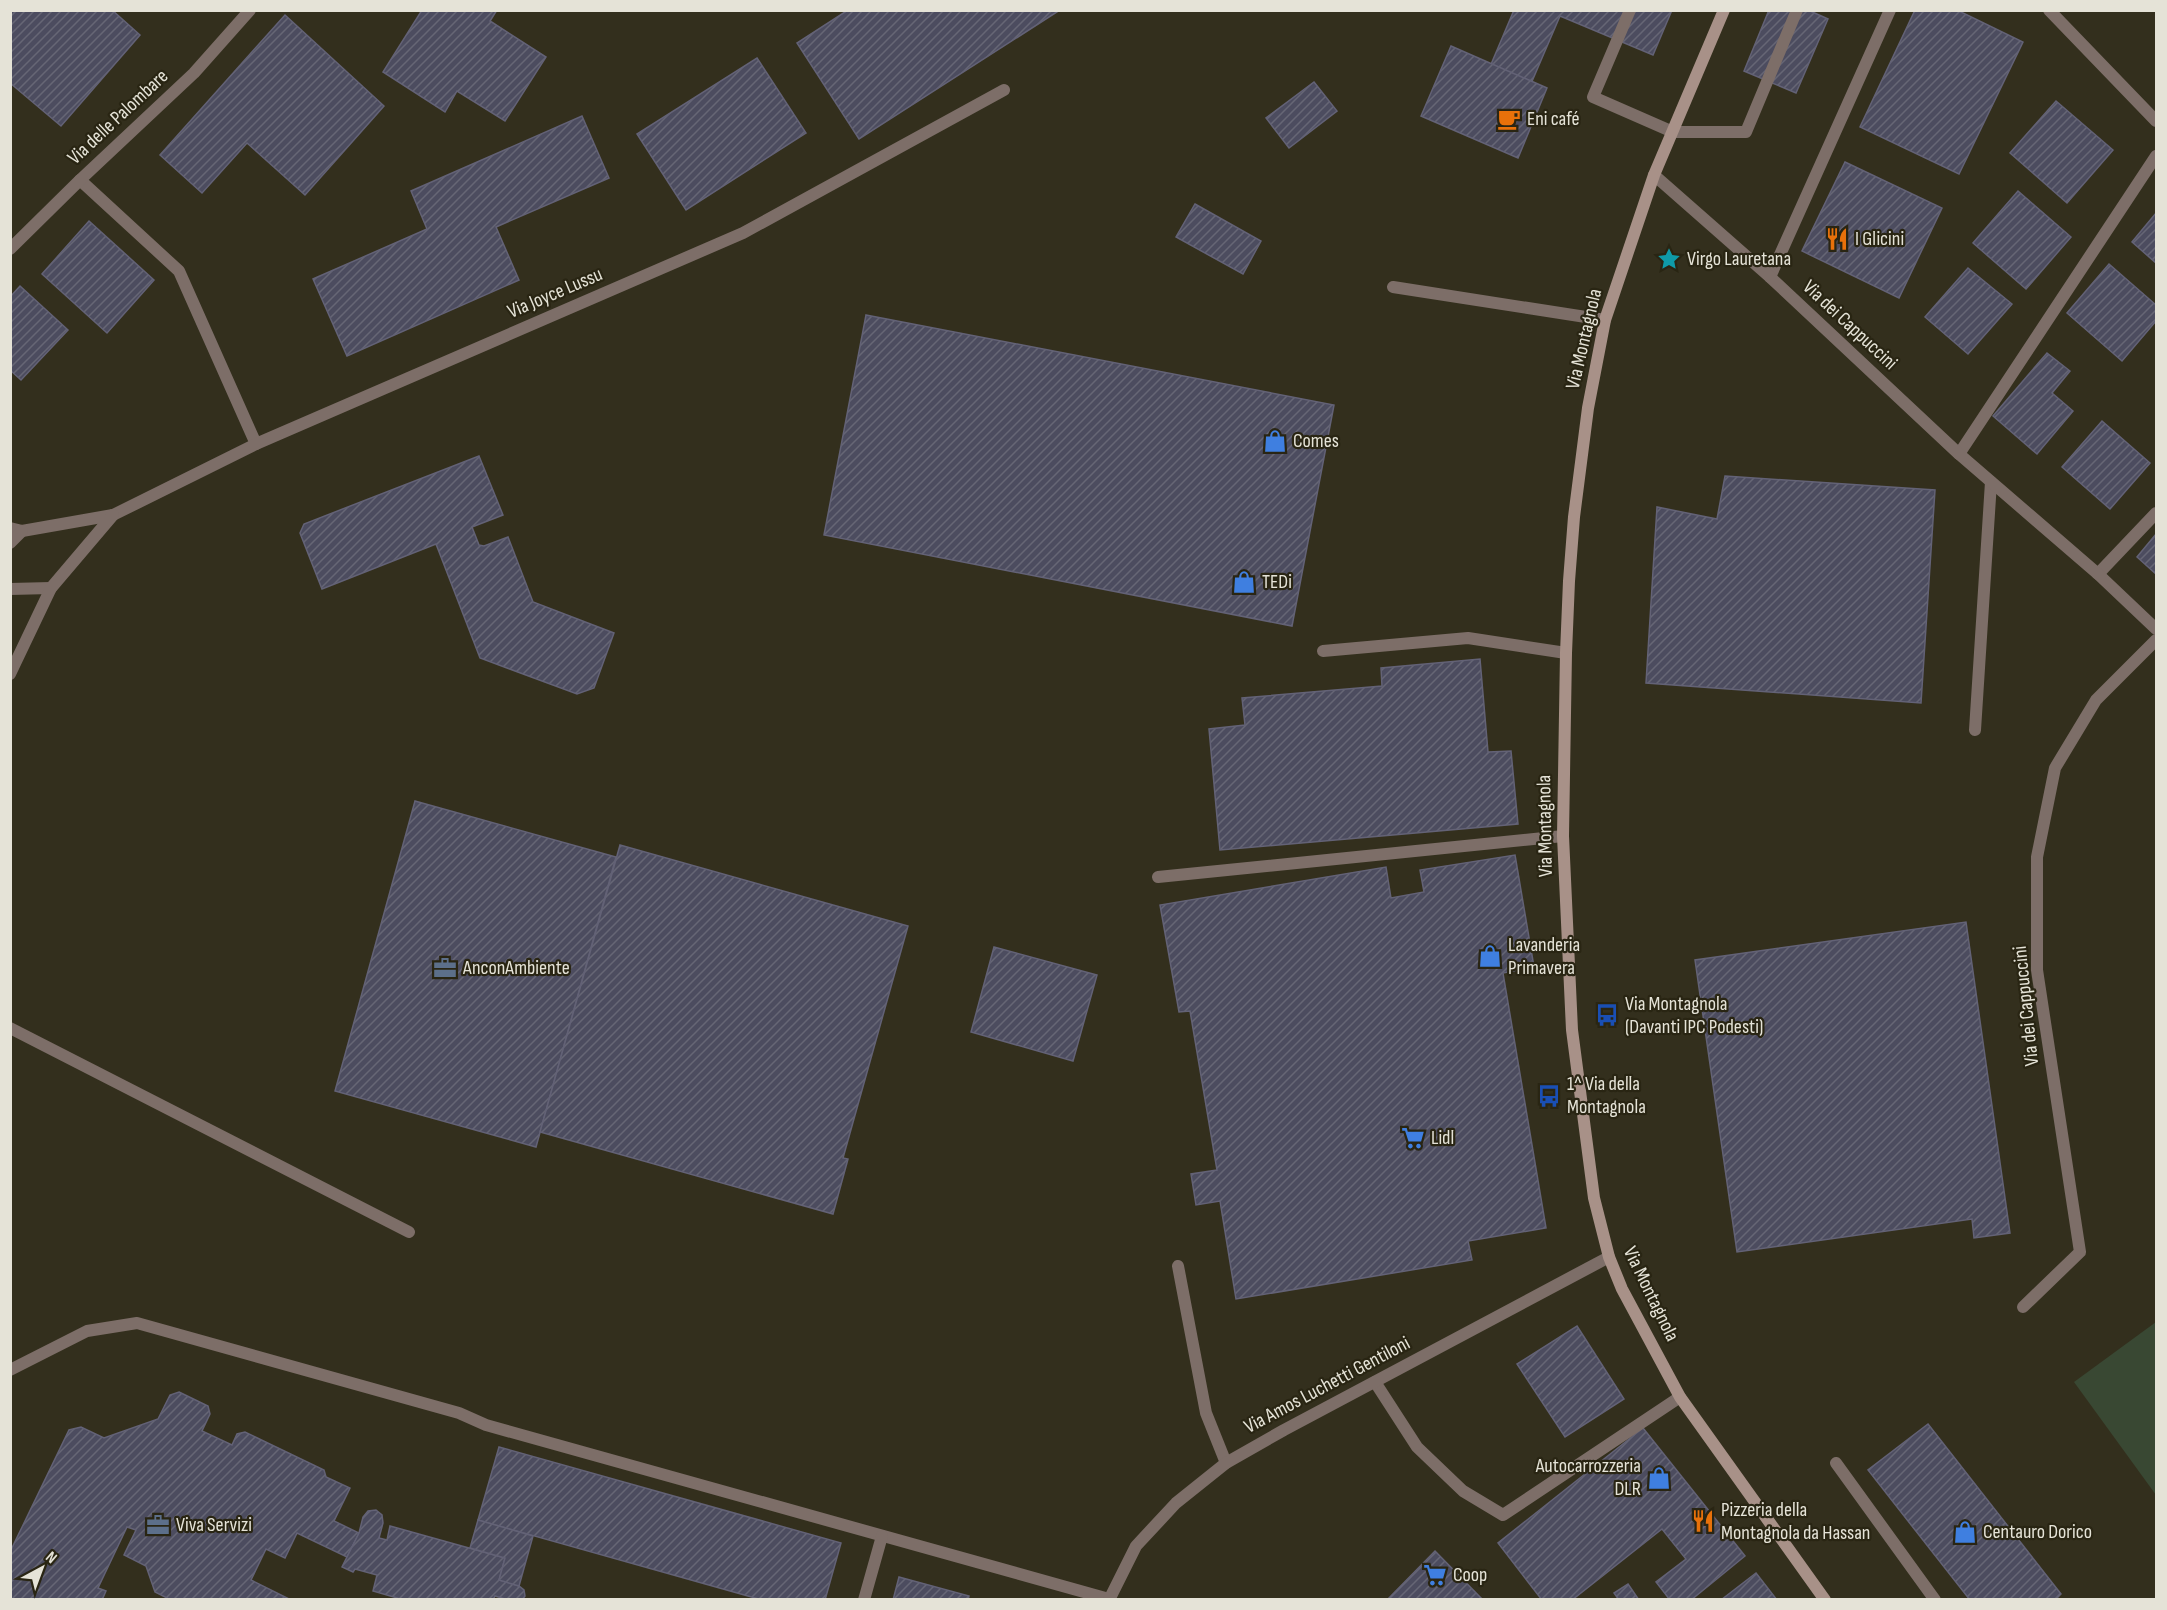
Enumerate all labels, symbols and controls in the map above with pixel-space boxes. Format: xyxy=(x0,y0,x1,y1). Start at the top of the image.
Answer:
street label: Via delle Palombare xyxy=(63,64,173,170)
cafe icon: Eni café xyxy=(1496,106,1522,132)
place label: Eni café xyxy=(1527,107,1580,131)
restaurant icon: I Glicini xyxy=(1824,226,1850,252)
place label: I Glicini xyxy=(1855,227,1904,251)
place icon: Virgo Lauretana xyxy=(1656,246,1682,272)
place label: Virgo Lauretana xyxy=(1687,247,1791,271)
street label: Via Joyce Lussu xyxy=(504,262,606,324)
street label: Via dei Cappuccini xyxy=(1798,275,1902,375)
street label: Via Montagnola xyxy=(1561,286,1607,392)
shop icon: Comes xyxy=(1262,428,1288,454)
place label: Comes xyxy=(1293,429,1339,453)
shop icon: TEDi xyxy=(1231,569,1257,595)
place label: TEDi xyxy=(1262,570,1292,594)
street label: Via Montagnola xyxy=(1532,775,1558,877)
place label: Lavanderia Primavera xyxy=(1508,933,1580,980)
shop icon: Lavanderia Primavera xyxy=(1477,943,1503,969)
street label: Via dei Cappuccini xyxy=(2008,945,2044,1067)
office icon: AnconAmbiente xyxy=(432,955,458,981)
place label: AnconAmbiente xyxy=(462,956,570,980)
place label: Via Montagnola (Davanti IPC Podesti) xyxy=(1625,992,1763,1039)
bus stop icon: Via Montagnola (Davanti IPC Podesti) xyxy=(1594,1002,1620,1028)
place label: 1^ Via della Montagnola xyxy=(1567,1072,1646,1119)
bus stop icon: 1^ Via della Montagnola xyxy=(1536,1083,1562,1109)
supermarket icon: Lidl xyxy=(1400,1125,1426,1151)
place label: Lidl xyxy=(1431,1126,1454,1150)
street label: Via Montagnola xyxy=(1618,1243,1684,1345)
street label: Via Amos Luchetti Gentiloni xyxy=(1240,1331,1414,1439)
place label: Autocarrozzeria DLR xyxy=(1535,1454,1641,1501)
shop icon: Autocarrozzeria DLR xyxy=(1646,1465,1672,1491)
place label: Pizzeria della Montagnola da Hassan xyxy=(1721,1498,1870,1545)
restaurant icon: Pizzeria della Montagnola da Hassan xyxy=(1690,1508,1716,1534)
office icon: Viva Servizi xyxy=(145,1512,171,1538)
place label: Viva Servizi xyxy=(176,1513,252,1537)
shop icon: Centauro Dorico xyxy=(1952,1519,1978,1545)
place label: Centauro Dorico xyxy=(1983,1520,2092,1544)
north arrow xyxy=(12,1538,72,1598)
text: N xyxy=(41,1548,60,1568)
supermarket icon: Coop xyxy=(1422,1562,1448,1588)
place label: Coop xyxy=(1453,1563,1487,1587)

